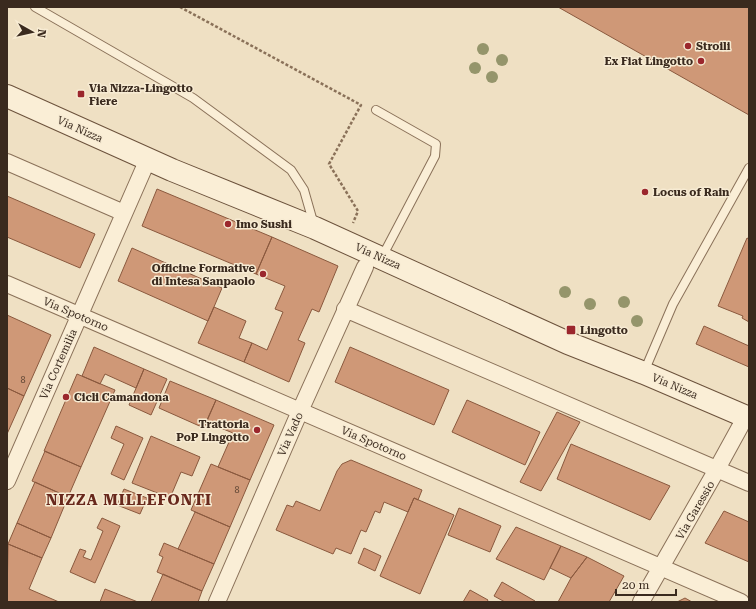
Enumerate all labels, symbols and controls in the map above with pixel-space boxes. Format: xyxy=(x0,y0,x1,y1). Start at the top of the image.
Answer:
north arrow xyxy=(12,12,52,52)
text: N xyxy=(34,28,48,39)
place label: Stroili xyxy=(696,40,731,53)
marker: Stroili xyxy=(683,41,693,51)
place label: Ex Fiat Lingotto xyxy=(605,55,693,68)
marker: Ex Fiat Lingotto xyxy=(696,56,706,66)
place label: Via Nizza-Lingotto Fiere xyxy=(89,82,193,108)
marker: Via Nizza-Lingotto Fiere xyxy=(76,89,86,99)
street label: Via Nizza xyxy=(55,114,105,145)
place label: Locus of Rain xyxy=(653,186,730,199)
marker: Locus of Rain xyxy=(640,187,650,197)
place label: Imo Sushi xyxy=(236,218,292,231)
marker: Imo Sushi xyxy=(223,219,233,229)
street label: Via Nizza xyxy=(353,241,403,272)
place label: Officine Formative di Intesa Sanpaolo xyxy=(151,262,256,288)
marker: Officine Formative di Intesa Sanpaolo xyxy=(258,269,268,279)
street label: Via Spotorno xyxy=(41,295,111,334)
marker: Lingotto xyxy=(565,324,577,336)
place label: Lingotto xyxy=(580,324,628,337)
street label: Via Cortemilia xyxy=(37,327,80,401)
street label: Via Nizza xyxy=(650,371,700,402)
house number: 8 xyxy=(20,375,26,385)
place label: Cicli Camandona xyxy=(74,391,169,404)
marker: Cicli Camandona xyxy=(61,392,71,402)
street label: Via Vado xyxy=(275,410,306,458)
place label: Trattoria PoP Lingotto xyxy=(176,418,250,444)
street label: Via Spotorno xyxy=(339,424,409,463)
marker: Trattoria PoP Lingotto xyxy=(252,425,262,435)
street label: Via Garessio xyxy=(673,478,718,542)
house number: 8 xyxy=(234,485,240,495)
district label: NIZZA MILLEFONTI xyxy=(46,491,212,509)
scale bar xyxy=(616,571,676,597)
text: 20 m xyxy=(622,578,649,592)

